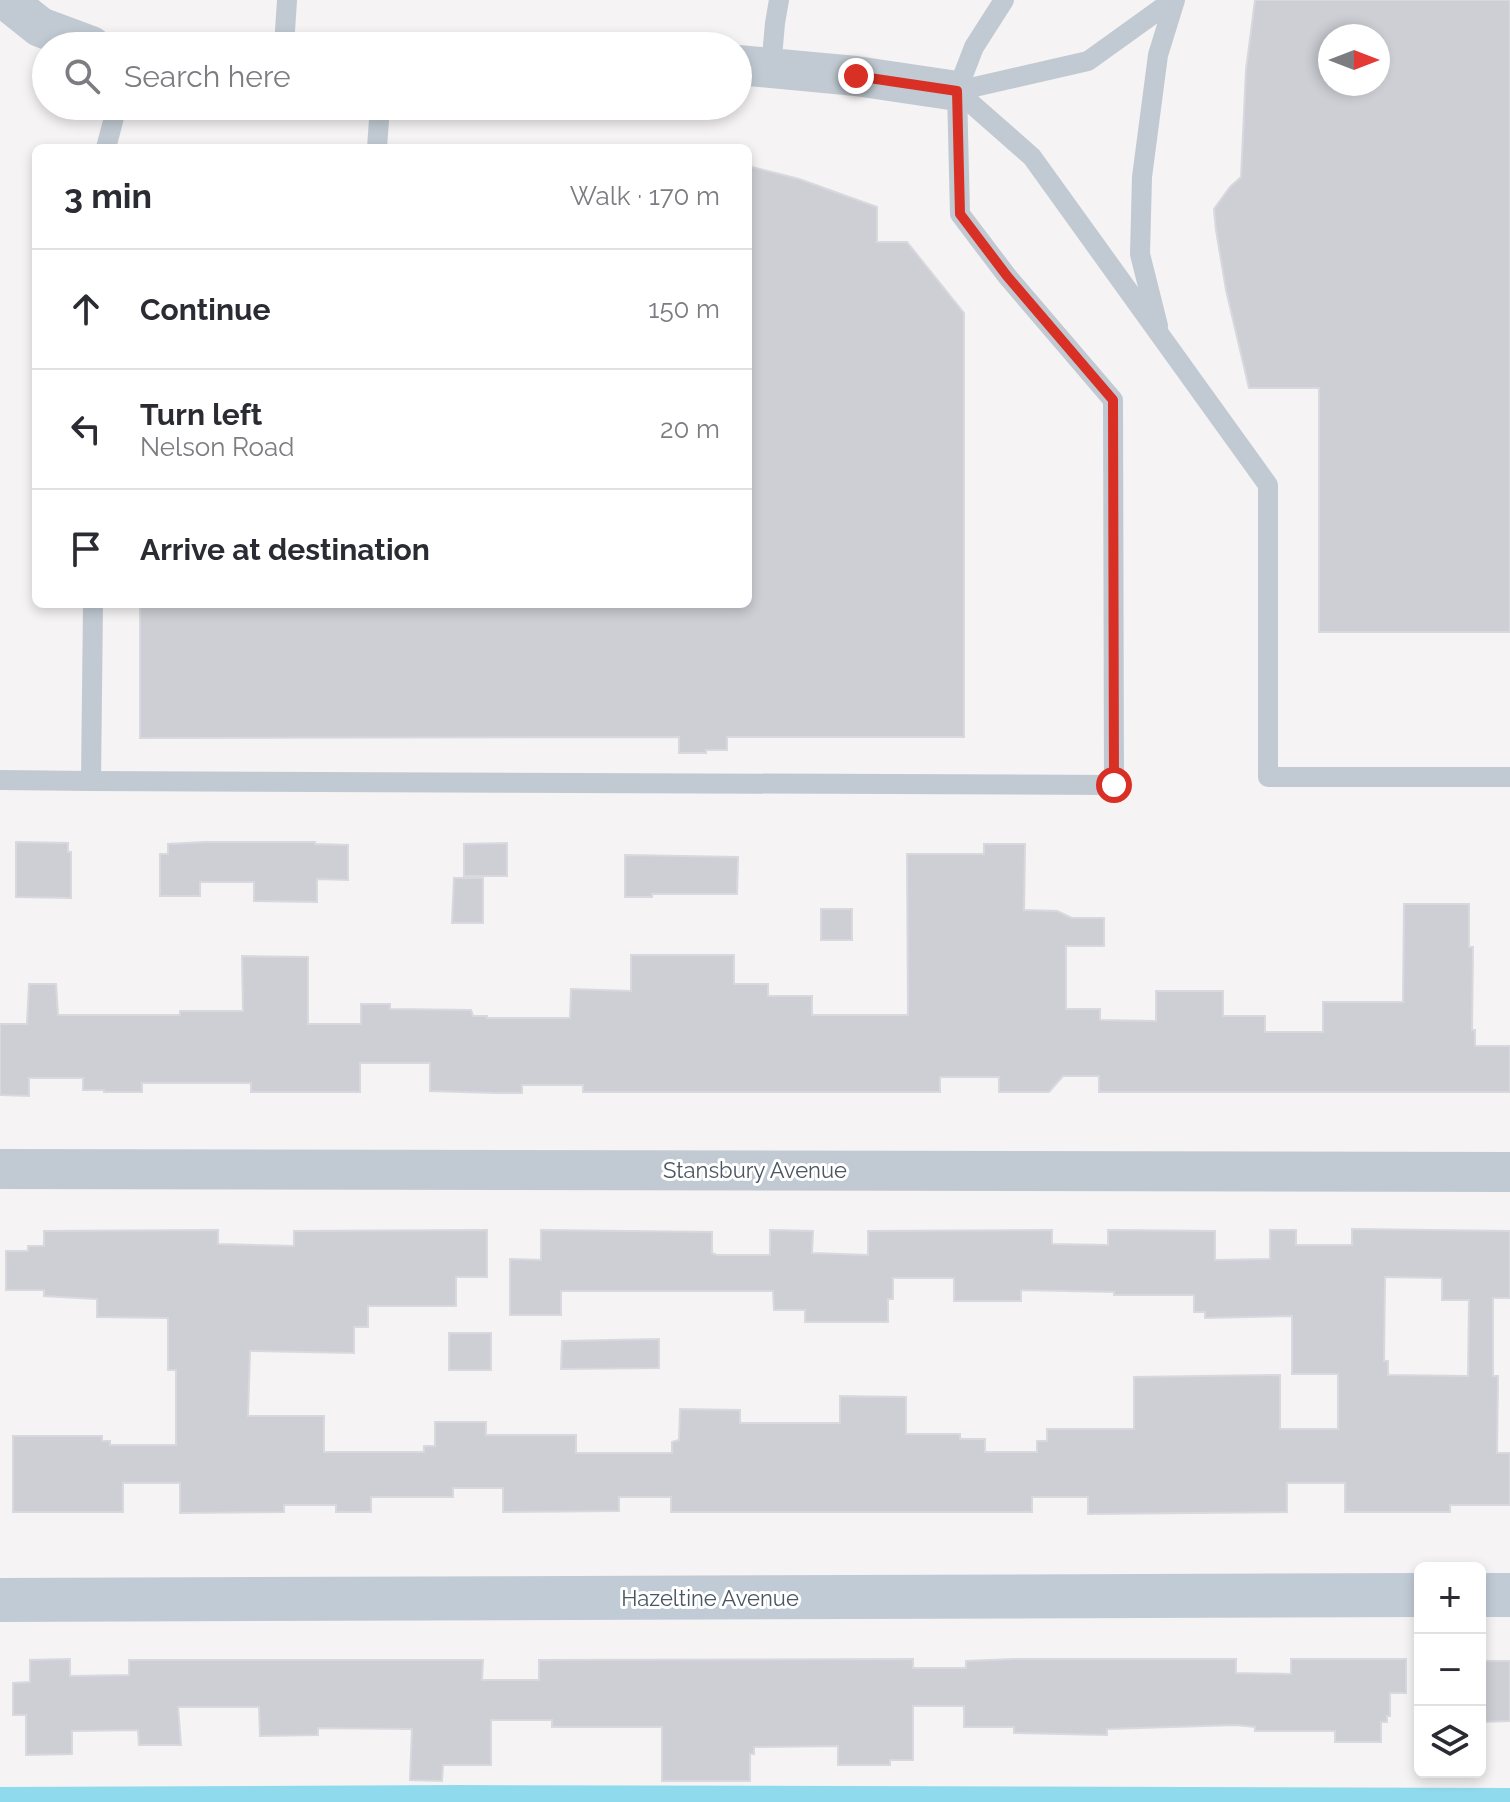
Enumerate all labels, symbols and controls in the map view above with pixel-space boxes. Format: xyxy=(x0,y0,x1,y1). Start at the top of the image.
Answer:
north arrow xyxy=(1318,24,1390,96)
search box xyxy=(32,32,752,120)
icon: search xyxy=(60,54,104,98)
route end xyxy=(838,58,874,94)
text: Search here xyxy=(124,59,291,94)
text: 3 min xyxy=(64,176,152,216)
text: Walk · 170 m xyxy=(570,181,720,211)
icon: ahead xyxy=(64,287,108,331)
text: Continue xyxy=(140,292,271,327)
text: 150 m xyxy=(648,294,720,324)
text: Turn left xyxy=(140,397,262,432)
icon: left xyxy=(64,407,108,451)
text: 20 m xyxy=(660,414,720,444)
text: Nelson Road xyxy=(140,432,294,462)
icon: arrive xyxy=(64,527,108,571)
text: Arrive at destination xyxy=(140,532,430,567)
route start xyxy=(1096,767,1132,803)
street label: Stansbury Avenue xyxy=(663,1157,847,1183)
map controls xyxy=(1414,1562,1486,1778)
button: + xyxy=(1414,1562,1486,1634)
street label: Hazeltine Avenue xyxy=(621,1585,799,1611)
button: − xyxy=(1414,1634,1486,1706)
button: layers xyxy=(1414,1706,1486,1778)

